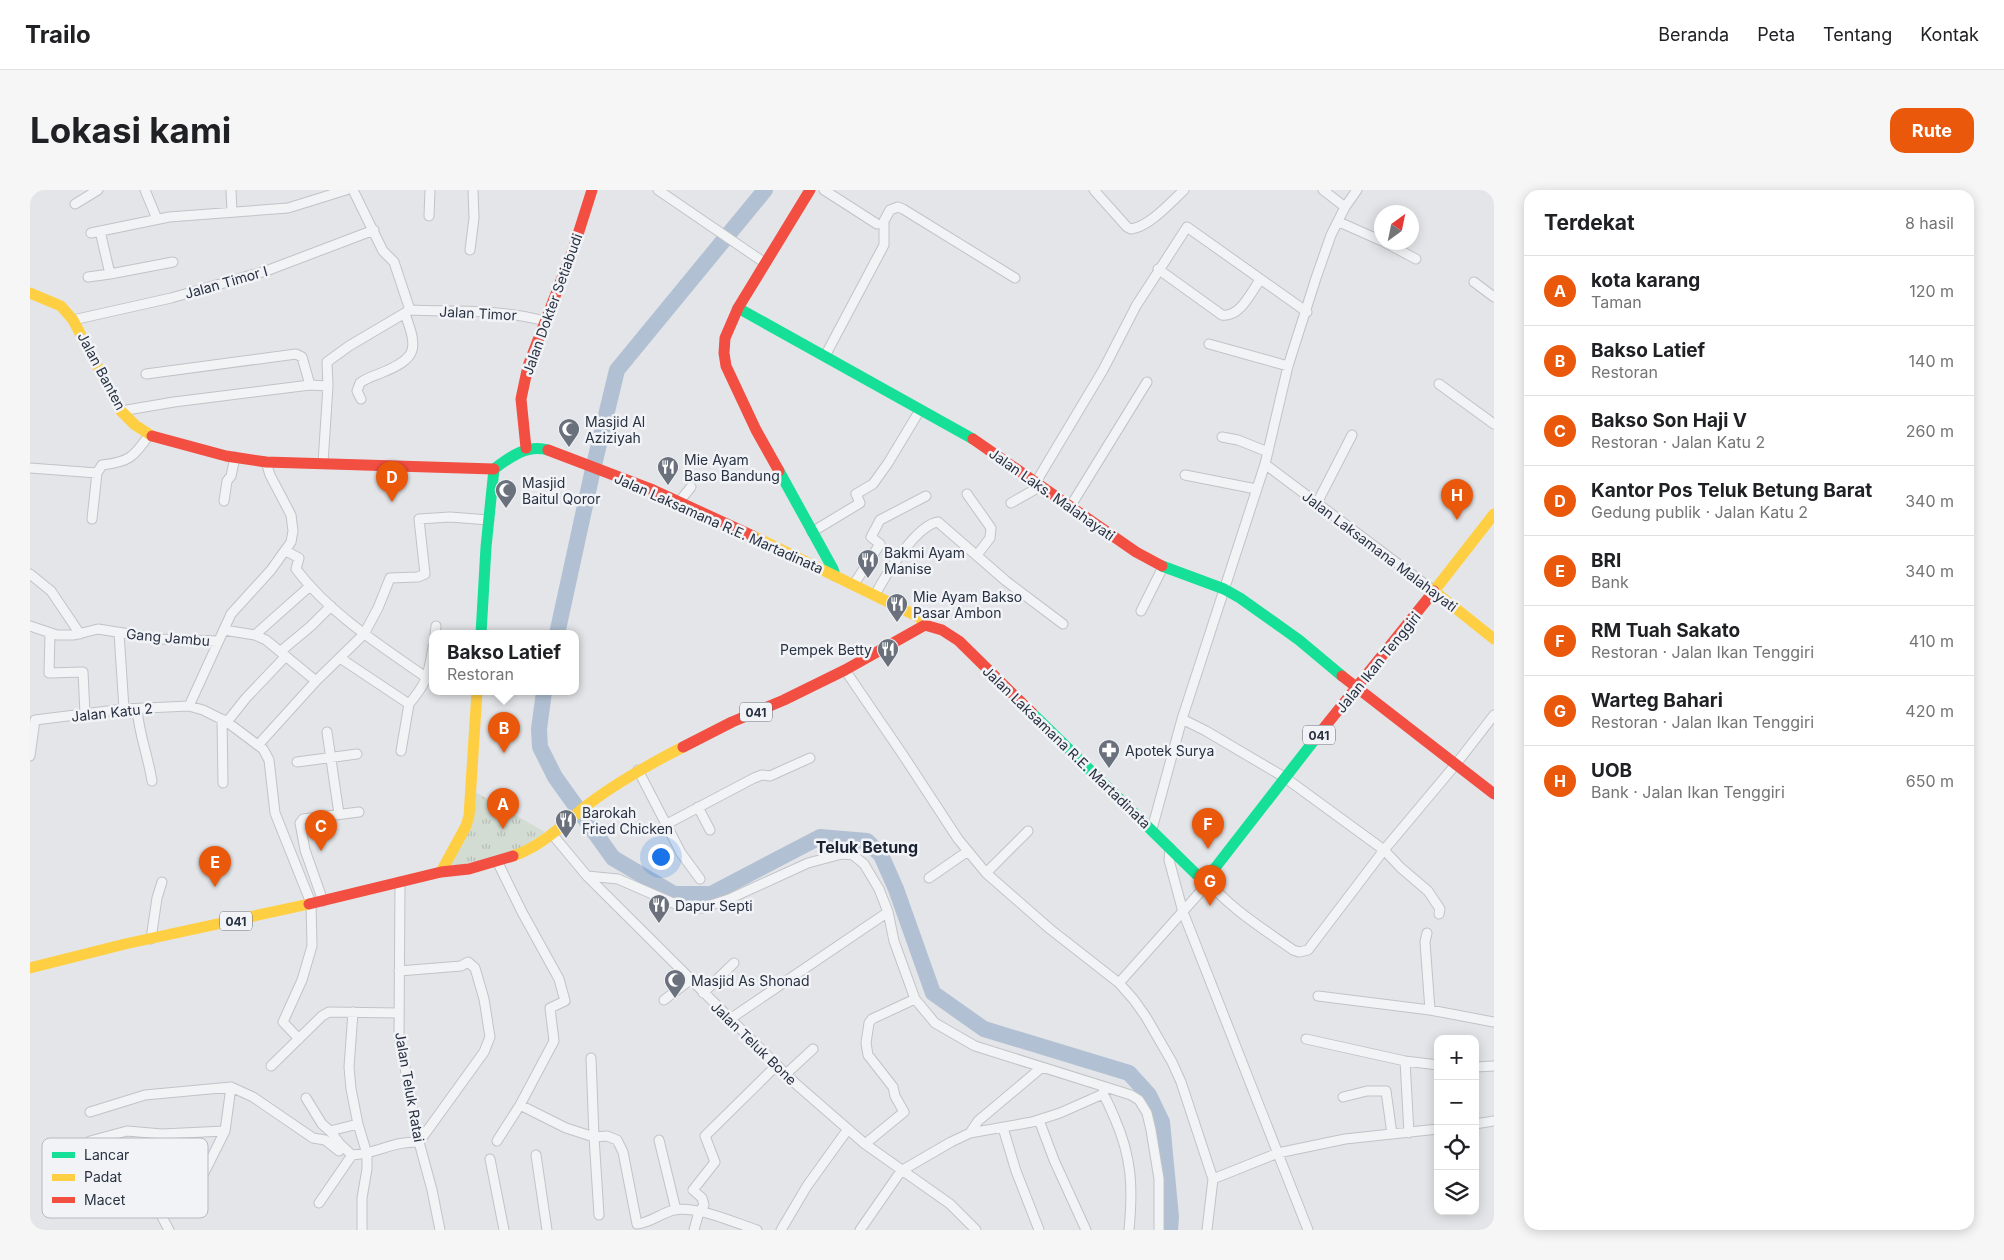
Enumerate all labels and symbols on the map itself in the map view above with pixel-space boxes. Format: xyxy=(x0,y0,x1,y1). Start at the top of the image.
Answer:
north arrow xyxy=(1374,205,1419,250)
street label: Jalan Dokter Setiabudi xyxy=(519,231,585,377)
street label: Jalan Timor I xyxy=(183,262,269,302)
street label: Jalan Timor xyxy=(439,302,517,324)
street label: Jalan Banten xyxy=(74,329,130,413)
place label: Masjid Al Aziziyah xyxy=(585,413,645,446)
mosque icon: Masjid Al Aziziyah xyxy=(557,417,581,448)
street label: Jalan Laks. Malahayati xyxy=(986,444,1118,544)
place label: Mie Ayam Baso Bandung xyxy=(684,451,780,484)
restaurant icon: Mie Ayam Baso Bandung xyxy=(656,455,680,486)
pin: D xyxy=(376,461,408,502)
street label: Jalan Laksamana R.E. Martadinata xyxy=(612,469,826,577)
place label: Masjid Baitul Qoror xyxy=(522,474,600,507)
mosque icon: Masjid Baitul Qoror xyxy=(494,478,518,509)
pin: H xyxy=(1441,479,1473,520)
street label: Jalan Laksamana Malahayati xyxy=(1299,487,1461,615)
place label: Bakmi Ayam Manise xyxy=(884,544,965,577)
restaurant icon: Bakmi Ayam Manise xyxy=(856,548,880,579)
place label: Mie Ayam Bakso Pasar Ambon xyxy=(913,588,1022,621)
restaurant icon: Mie Ayam Bakso Pasar Ambon xyxy=(885,592,909,623)
street label: Jalan Ikan Tenggiri xyxy=(1332,608,1424,716)
street label: Gang Jambu xyxy=(125,625,211,649)
restaurant icon: Pempek Betty xyxy=(876,637,900,668)
place label: Pempek Betty xyxy=(780,641,872,658)
street label: Jalan Laksamana R.E. Martadinata xyxy=(980,662,1154,832)
street label: Jalan Katu 2 xyxy=(70,699,154,725)
road number: 041 xyxy=(740,702,772,722)
pin: B xyxy=(488,712,520,753)
road number: 041 xyxy=(1303,726,1335,744)
pharmacy icon: Apotek Surya xyxy=(1097,738,1121,769)
place label: Apotek Surya xyxy=(1125,742,1214,759)
pin: A xyxy=(487,788,519,829)
place label: Barokah Fried Chicken xyxy=(582,804,673,837)
restaurant icon: Barokah Fried Chicken xyxy=(554,808,578,839)
pin: F xyxy=(1192,808,1224,849)
pin: C xyxy=(305,810,337,851)
district label: Teluk Betung xyxy=(816,837,918,857)
your location xyxy=(648,844,674,870)
pin: E xyxy=(199,846,231,887)
pin: G xyxy=(1194,865,1226,906)
restaurant icon: Dapur Septi xyxy=(647,893,671,924)
place label: Dapur Septi xyxy=(675,897,753,914)
road number: 041 xyxy=(220,911,252,930)
mosque icon: Masjid As Shonad xyxy=(663,968,687,999)
place label: Masjid As Shonad xyxy=(691,972,810,989)
street label: Jalan Teluk Bone xyxy=(708,998,800,1088)
street label: Jalan Teluk Ratai xyxy=(392,1031,428,1143)
legend xyxy=(42,1138,208,1218)
text: Lancar xyxy=(84,1146,129,1163)
text: Padat xyxy=(84,1168,122,1185)
text: Macet xyxy=(84,1191,126,1208)

